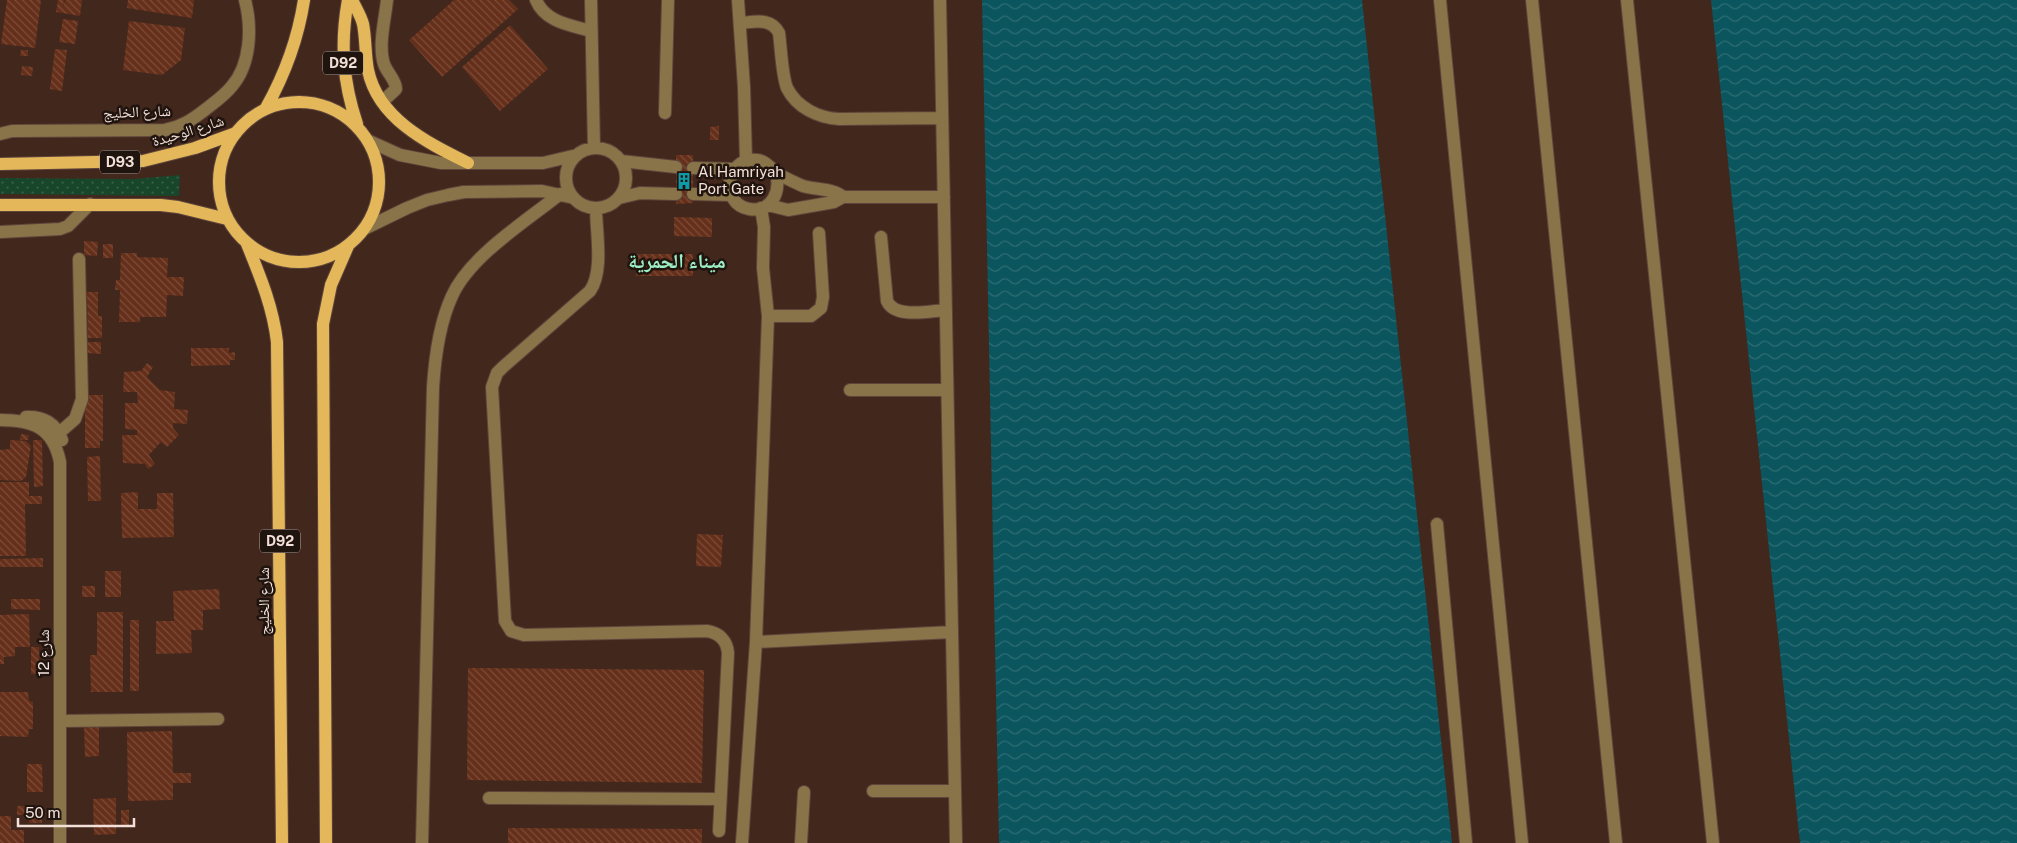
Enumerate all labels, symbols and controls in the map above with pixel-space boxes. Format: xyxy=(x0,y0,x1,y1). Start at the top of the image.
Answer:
road number: D92 xyxy=(323,52,363,74)
street label: شارع الخليج xyxy=(103,102,171,123)
street label: شارع الوحيدة xyxy=(150,112,226,151)
road number: D93 xyxy=(100,150,140,173)
place label: Al Hamriyah Port Gate xyxy=(698,163,784,197)
building icon: Al Hamriyah Port Gate xyxy=(674,171,694,191)
district label: ميناء الحمرية xyxy=(628,249,726,273)
road number: D92 xyxy=(260,530,300,552)
street label: شارع الخليج xyxy=(255,567,274,635)
street label: شارع 12 xyxy=(35,629,54,677)
scale bar xyxy=(18,796,134,828)
text: 50 m xyxy=(25,804,60,821)

